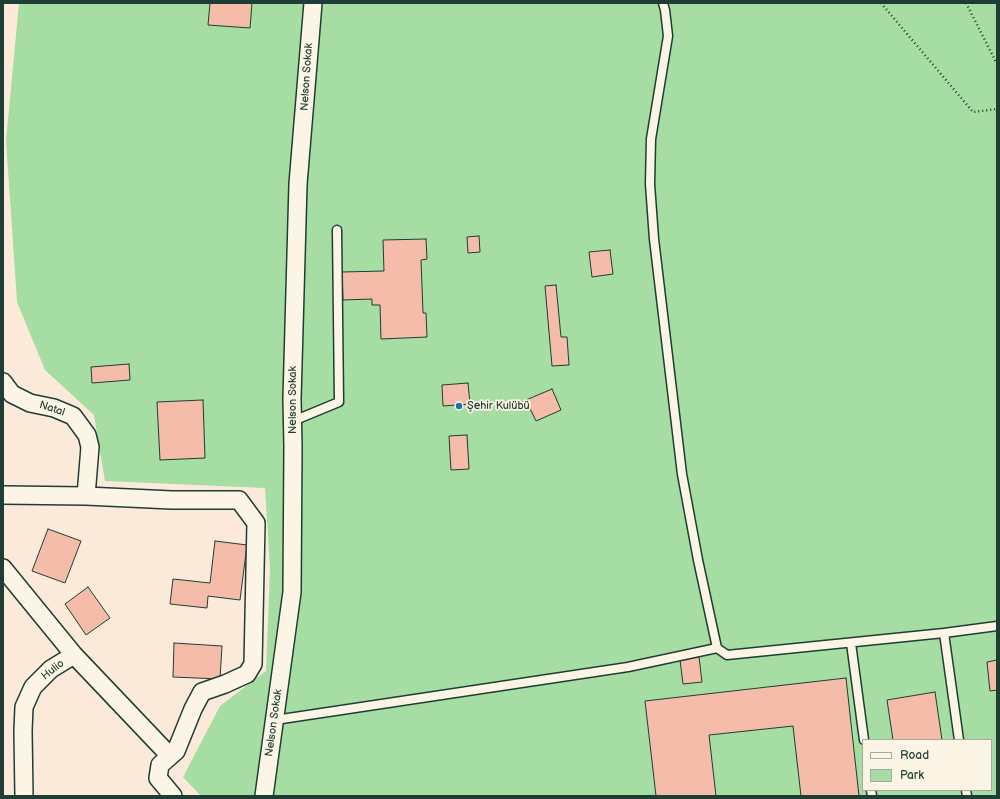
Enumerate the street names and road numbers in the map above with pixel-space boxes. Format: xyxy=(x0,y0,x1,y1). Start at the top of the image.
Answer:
street label: Nelson Sokak xyxy=(298,43,316,111)
street label: Nelson Sokak xyxy=(286,366,300,434)
street label: Natal xyxy=(37,399,67,419)
street label: Hulio xyxy=(39,657,67,683)
street label: Nelson Sokak xyxy=(263,688,285,758)

